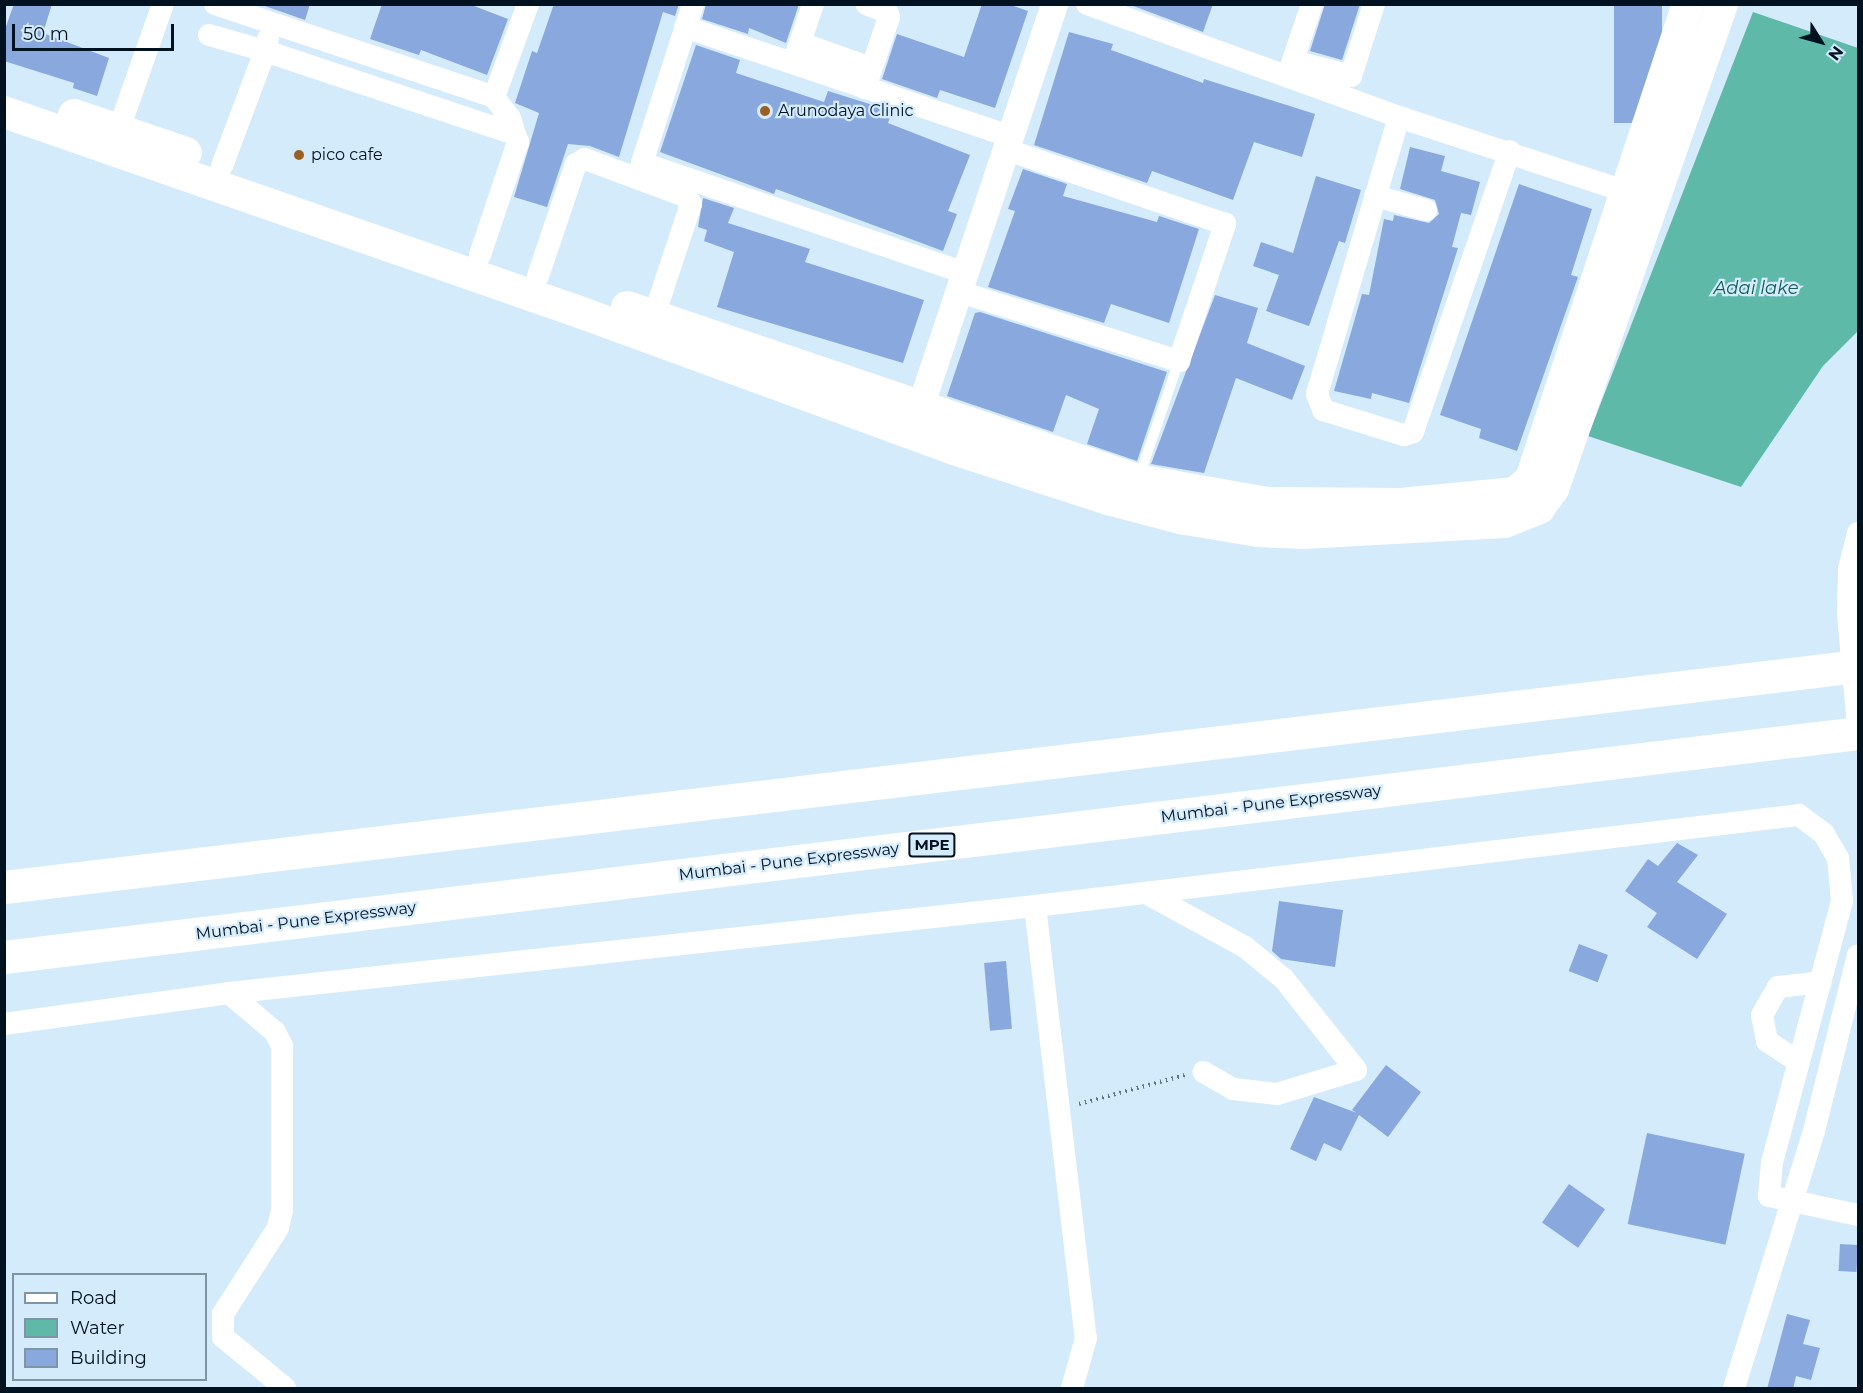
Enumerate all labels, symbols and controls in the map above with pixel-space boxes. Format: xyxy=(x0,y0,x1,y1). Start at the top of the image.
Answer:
scale bar xyxy=(15,12,177,50)
north arrow xyxy=(1791,12,1851,72)
text: 50 m xyxy=(23,23,69,45)
text: N xyxy=(1824,42,1847,64)
place label: Arunodaya Clinic xyxy=(778,101,914,121)
marker: Arunodaya Clinic xyxy=(756,102,774,120)
place label: pico cafe xyxy=(311,145,383,165)
marker: pico cafe xyxy=(292,148,306,162)
water label: Adai lake xyxy=(1713,277,1799,299)
street label: Mumbai - Pune Expressway xyxy=(1160,781,1382,827)
road number: MPE xyxy=(908,833,956,857)
street label: Mumbai - Pune Expressway xyxy=(678,839,900,885)
street label: Mumbai - Pune Expressway xyxy=(195,898,417,944)
legend xyxy=(12,1273,207,1381)
text: Road xyxy=(70,1287,117,1309)
text: Water xyxy=(70,1317,125,1339)
text: Building xyxy=(70,1347,147,1369)

